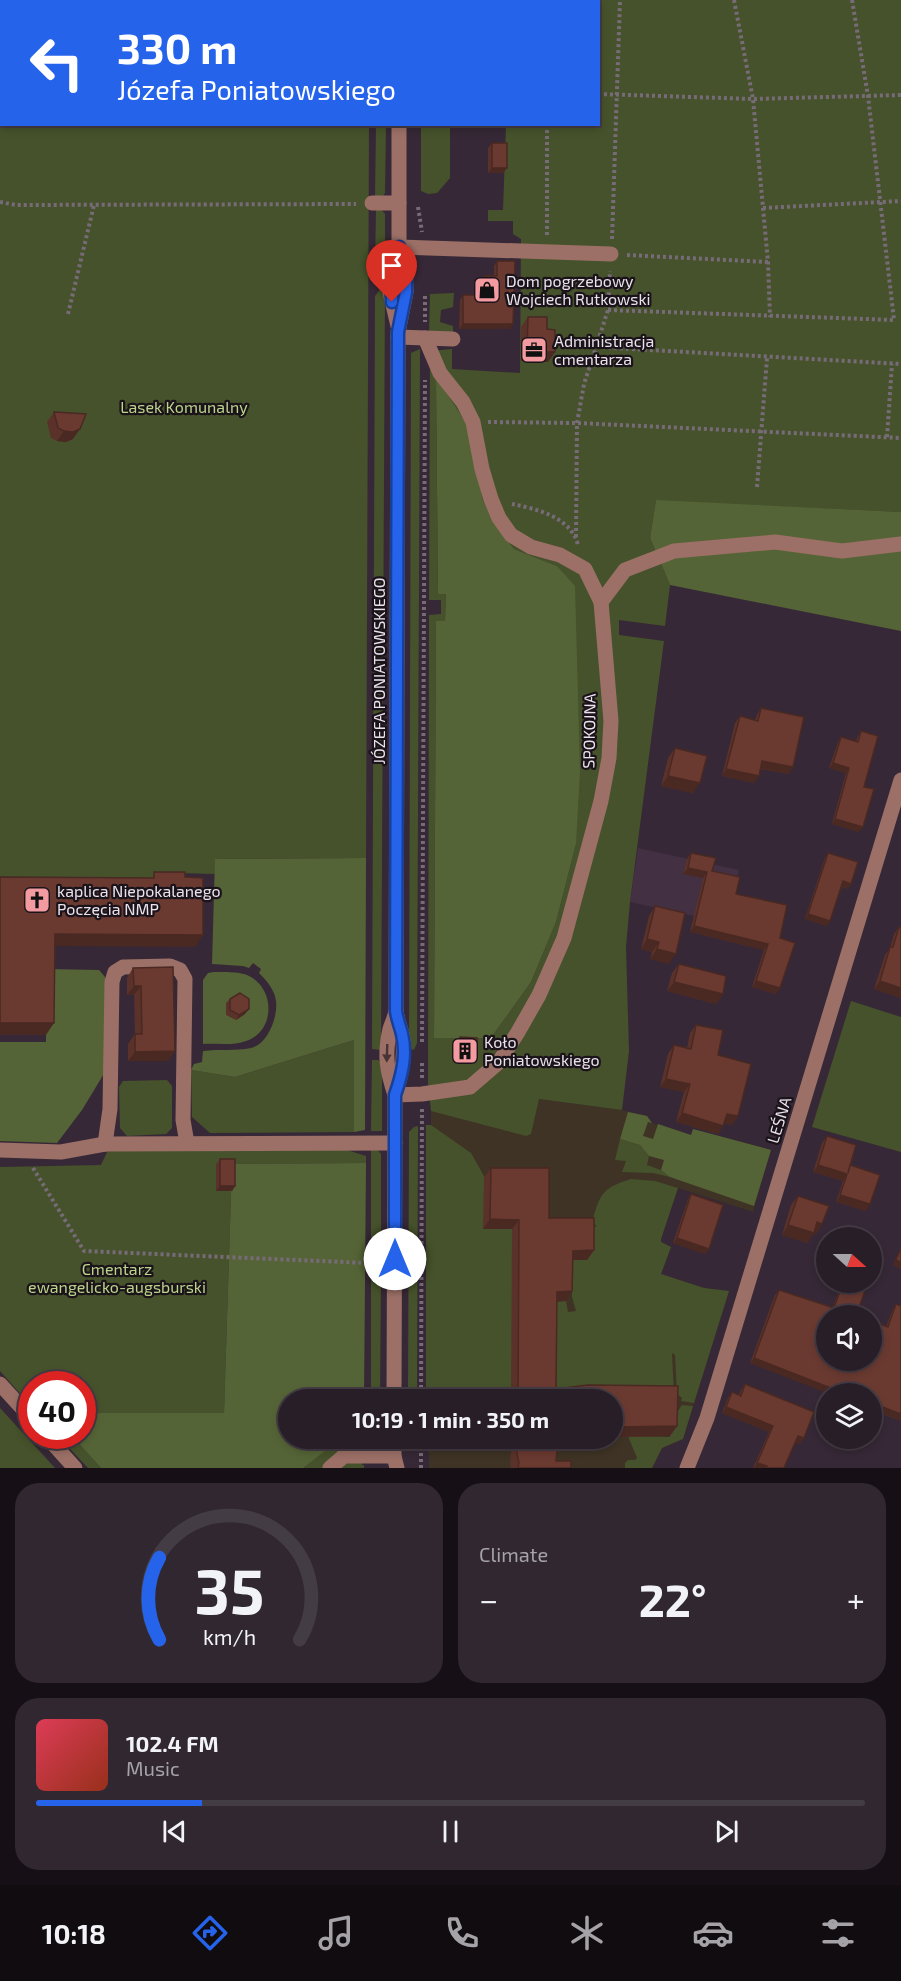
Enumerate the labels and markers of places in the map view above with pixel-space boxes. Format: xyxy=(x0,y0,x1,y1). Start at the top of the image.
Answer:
pin xyxy=(366,240,417,302)
place label: Dom pogrzebowy Wojciech Rutkowski xyxy=(506,271,651,309)
shop icon: Dom pogrzebowy Wojciech Rutkowski xyxy=(472,275,502,305)
place label: Administracja cmentarza xyxy=(554,331,654,368)
office icon: Administracja cmentarza xyxy=(519,335,549,365)
place label: kaplica Niepokalanego Poczęcia NMP xyxy=(57,881,221,918)
church icon: kaplica Niepokalanego Poczęcia NMP xyxy=(22,885,52,915)
place label: Koło Poniatowskiego xyxy=(484,1032,600,1069)
building icon: Koło Poniatowskiego xyxy=(450,1036,480,1066)

